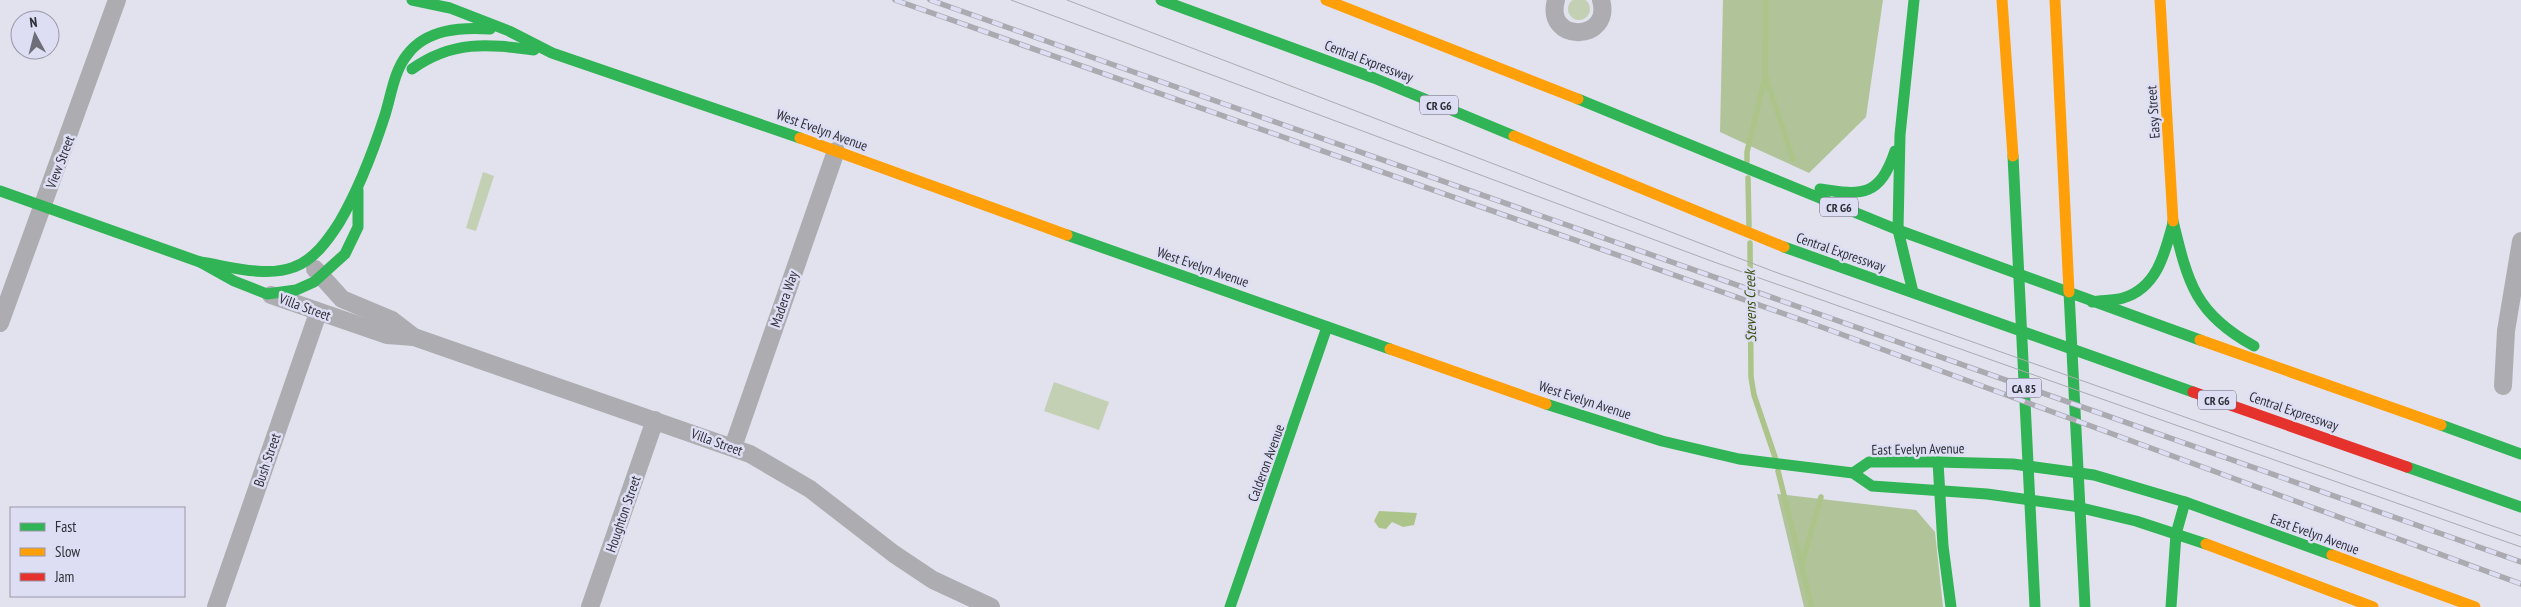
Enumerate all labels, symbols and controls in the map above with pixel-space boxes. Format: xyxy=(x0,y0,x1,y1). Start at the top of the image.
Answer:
north arrow xyxy=(10,10,60,60)
text: N xyxy=(29,13,38,31)
street label: Central Expressway xyxy=(1322,36,1417,86)
street label: Easy Street xyxy=(2142,85,2164,139)
road number: CR G6 xyxy=(1420,96,1458,114)
street label: West Evelyn Avenue xyxy=(774,105,870,155)
street label: View Street xyxy=(41,133,78,192)
road number: CR G6 xyxy=(1820,198,1858,216)
street label: Central Expressway xyxy=(1794,228,1889,276)
street label: West Evelyn Avenue xyxy=(1155,243,1252,291)
street label: Madera Way xyxy=(766,268,802,330)
water label: Stevens Creek xyxy=(1740,268,1760,342)
street label: Villa Street xyxy=(276,289,333,325)
street label: West Evelyn Avenue xyxy=(1537,377,1634,423)
road number: CA 85 xyxy=(2006,378,2042,398)
street label: Central Expressway xyxy=(2247,387,2342,435)
road number: CR G6 xyxy=(2198,390,2236,410)
street label: Calderon Avenue xyxy=(1244,422,1288,504)
street label: Villa Street xyxy=(688,424,745,460)
street label: Bush Street xyxy=(249,431,285,489)
street label: East Evelyn Avenue xyxy=(1871,439,1965,459)
street label: Houghton Street xyxy=(602,473,645,555)
legend xyxy=(10,507,185,597)
street label: East Evelyn Avenue xyxy=(2268,510,2362,558)
text: Fast xyxy=(55,517,76,536)
text: Slow xyxy=(55,542,80,561)
text: Jam xyxy=(54,567,74,586)

